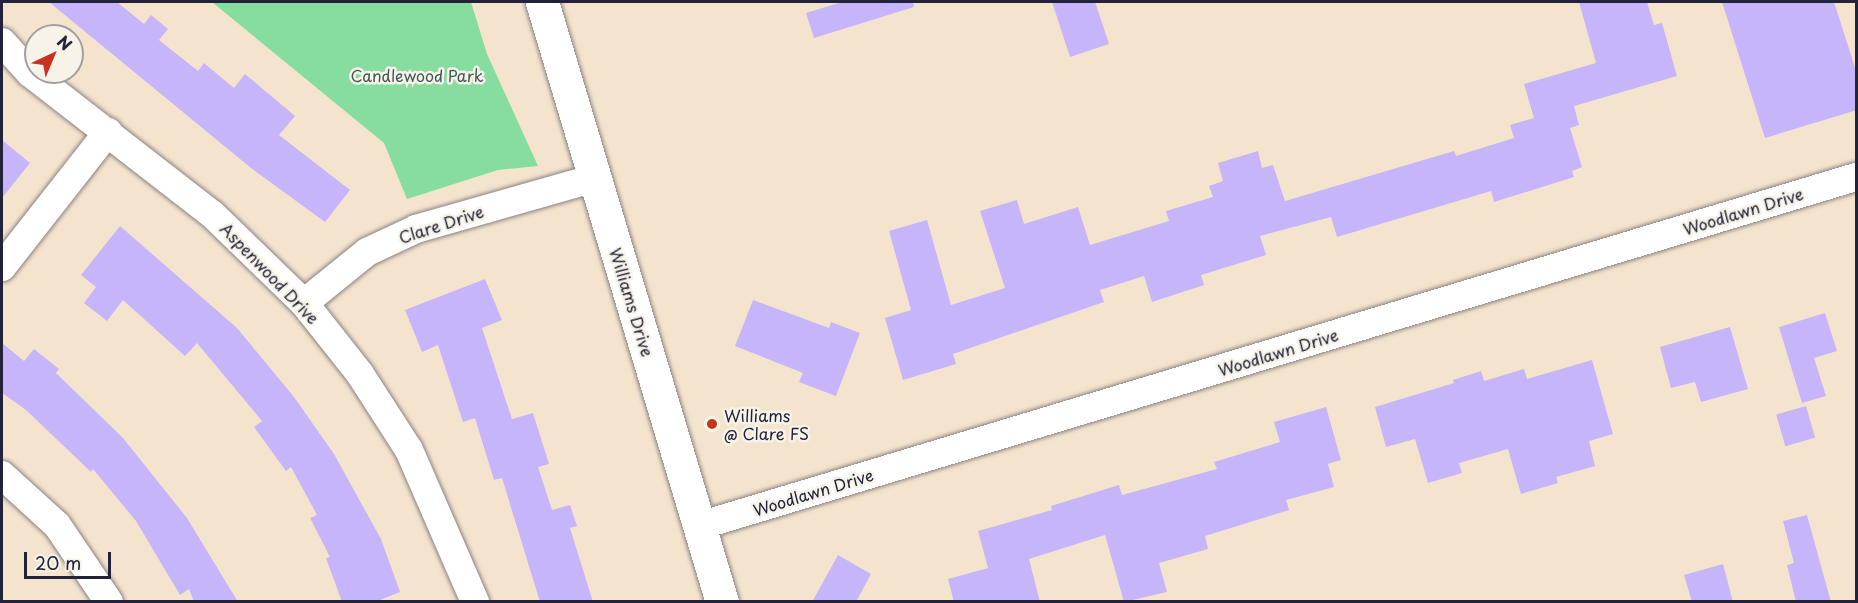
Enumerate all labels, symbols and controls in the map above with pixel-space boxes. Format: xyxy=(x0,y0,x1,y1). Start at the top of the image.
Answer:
north arrow xyxy=(24,24,84,84)
text: N xyxy=(52,29,78,56)
park label: Candlewood Park xyxy=(350,65,484,85)
street label: Woodlawn Drive xyxy=(1681,184,1805,238)
street label: Clare Drive xyxy=(396,201,486,247)
street label: Aspenwood Drive xyxy=(217,218,323,328)
street label: Williams Drive xyxy=(606,245,658,359)
street label: Woodlawn Drive xyxy=(1216,325,1340,379)
place label: Williams @ Clare FS xyxy=(724,405,808,443)
marker: Williams @ Clare FS xyxy=(705,417,719,431)
street label: Woodlawn Drive xyxy=(751,465,875,519)
scale bar xyxy=(27,540,114,578)
text: 20 m xyxy=(35,549,81,576)

